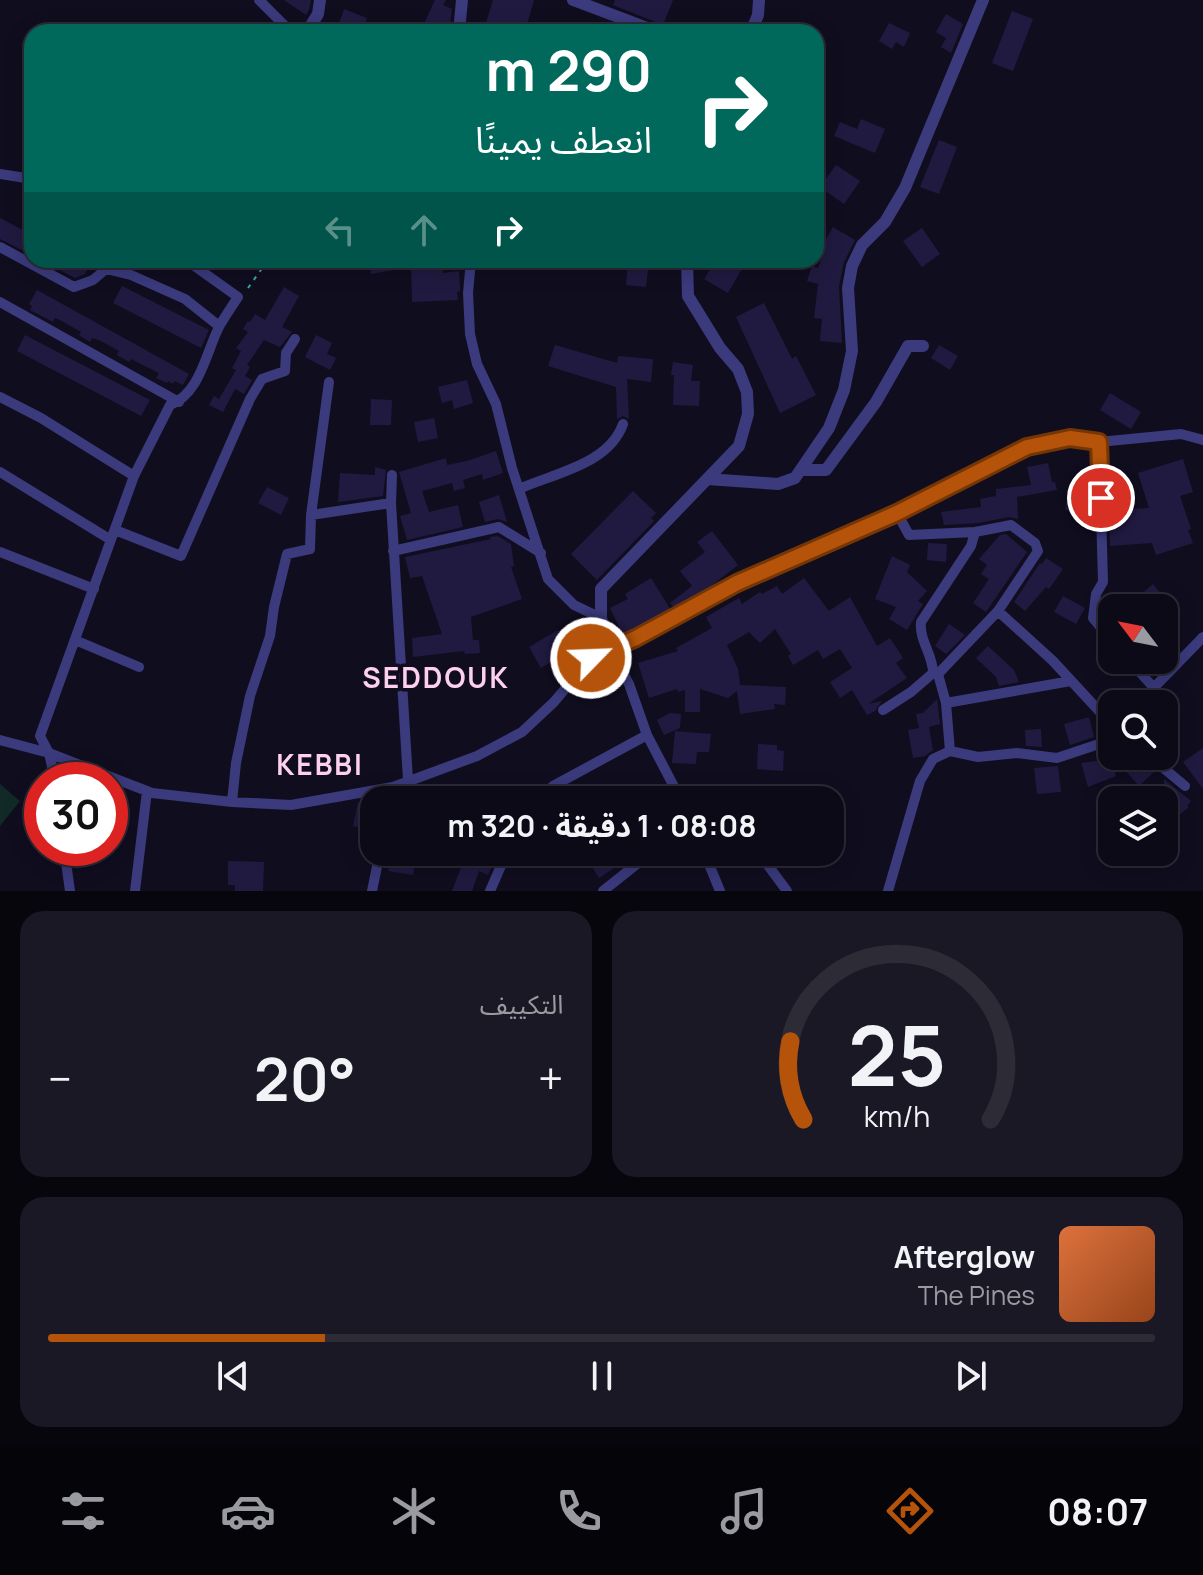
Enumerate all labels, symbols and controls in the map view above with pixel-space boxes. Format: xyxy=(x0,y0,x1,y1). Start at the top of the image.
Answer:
text: 290 m xyxy=(485,31,652,108)
icon: right xyxy=(680,56,784,160)
text: انعطف يمينًا xyxy=(475,115,652,164)
icon: left xyxy=(318,208,362,252)
icon: ahead xyxy=(402,208,446,252)
icon: right xyxy=(486,208,530,252)
pin xyxy=(1067,464,1135,532)
icon: arrive xyxy=(1079,476,1123,520)
north arrow xyxy=(1098,594,1178,674)
map controls xyxy=(1098,594,1178,866)
position arrow xyxy=(549,616,633,700)
district label: SEDDOUK xyxy=(362,658,510,696)
button: search xyxy=(1098,690,1178,770)
district label: KEBBI xyxy=(276,745,364,783)
speed limit sign: 30 xyxy=(24,762,128,866)
button: layers xyxy=(1098,786,1178,866)
text: 08:08 · 1 دقيقة · 320 m xyxy=(447,805,757,846)
text: التكييف xyxy=(480,986,564,1022)
text: 25 xyxy=(848,997,946,1111)
text: 20° xyxy=(254,1037,356,1119)
text: − xyxy=(48,1048,72,1108)
text: + xyxy=(538,1048,563,1108)
text: km/h xyxy=(864,1097,930,1136)
text: Afterglow xyxy=(894,1236,1035,1277)
text: The Pines xyxy=(918,1277,1035,1313)
icon: previous xyxy=(211,1354,255,1398)
icon: pause xyxy=(580,1354,624,1398)
icon: next xyxy=(949,1354,993,1398)
icon: filters xyxy=(55,1483,111,1539)
icon: car xyxy=(220,1483,276,1539)
icon: climate xyxy=(386,1483,442,1539)
icon: phone xyxy=(551,1483,607,1539)
icon: music xyxy=(716,1483,772,1539)
icon: directions xyxy=(882,1483,938,1539)
text: 08:07 xyxy=(1047,1487,1148,1536)

